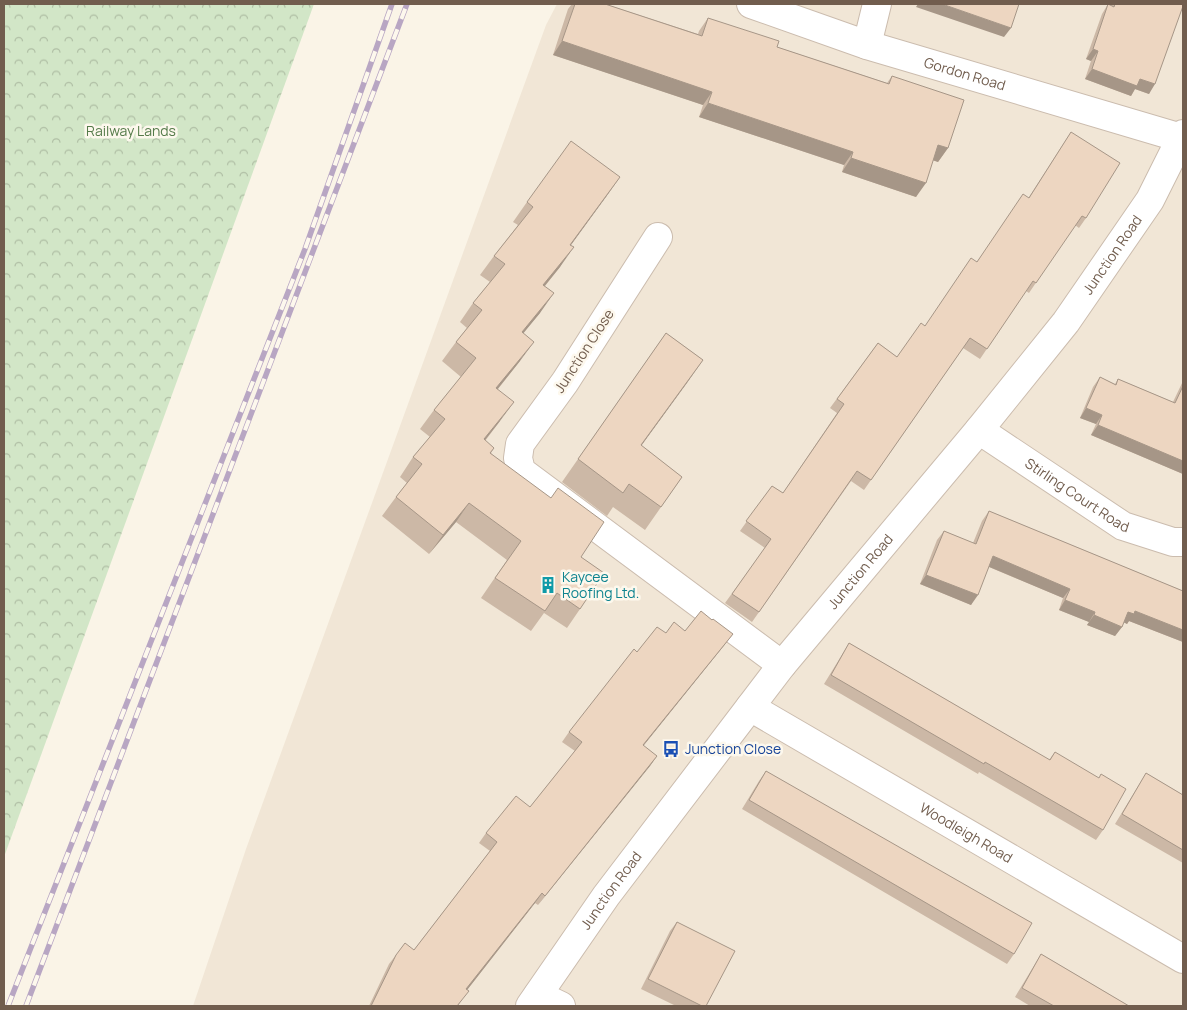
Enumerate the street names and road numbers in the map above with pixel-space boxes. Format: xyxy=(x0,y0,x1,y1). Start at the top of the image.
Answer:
street label: Gordon Road xyxy=(922,52,1008,95)
street label: Junction Road xyxy=(1078,211,1146,298)
street label: Junction Close xyxy=(549,305,618,396)
street label: Stirling Court Road xyxy=(1021,453,1132,536)
street label: Junction Road xyxy=(823,530,897,613)
street label: Woodleigh Road xyxy=(916,798,1016,867)
street label: Junction Road xyxy=(576,847,646,933)

